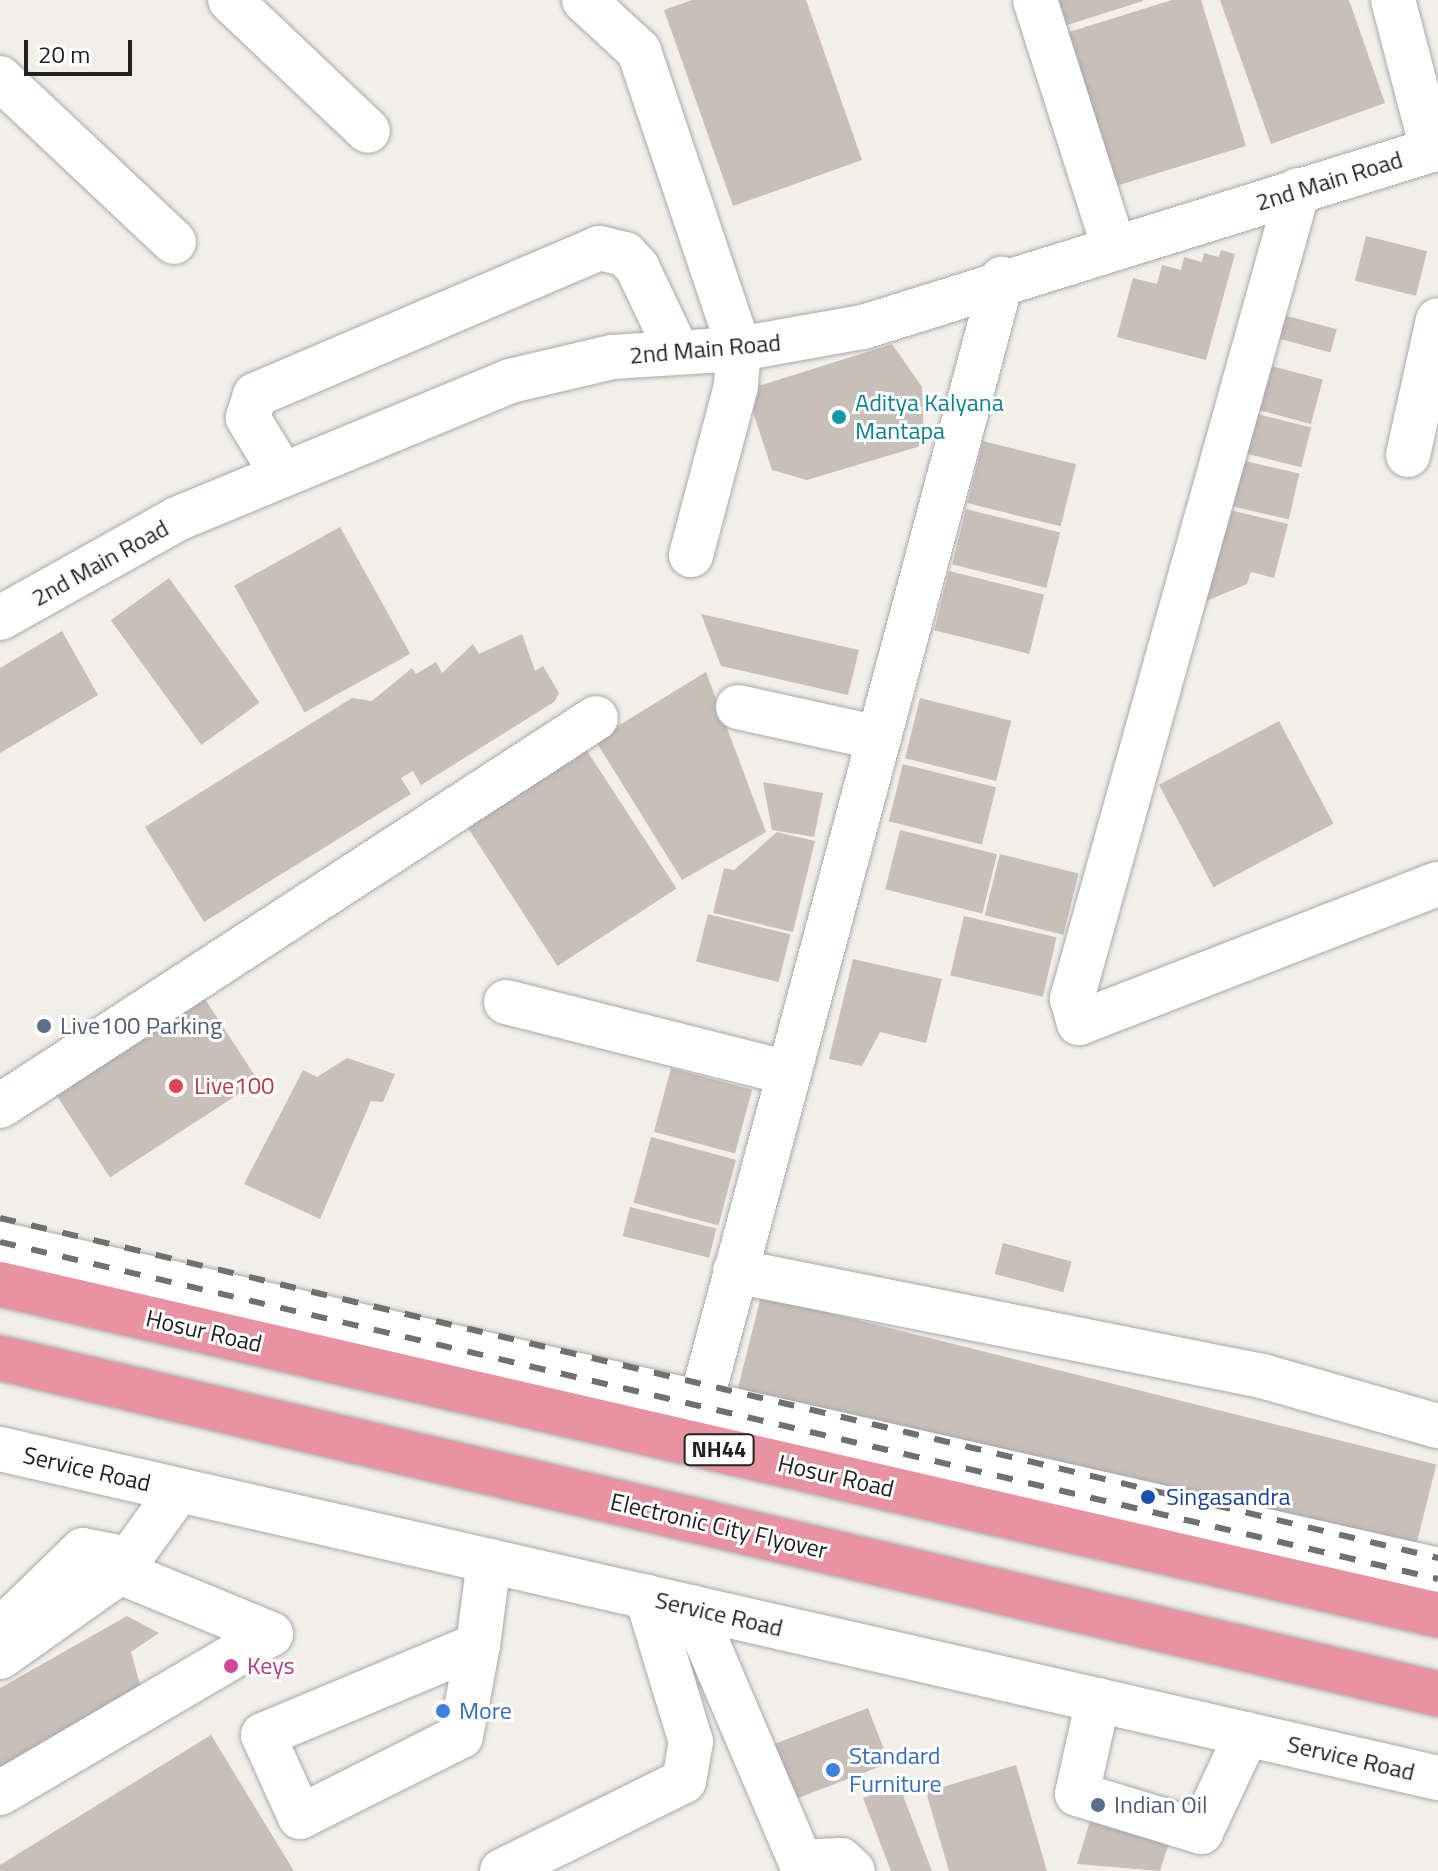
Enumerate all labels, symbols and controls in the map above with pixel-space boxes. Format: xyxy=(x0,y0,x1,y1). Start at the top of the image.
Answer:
scale bar xyxy=(28,24,136,74)
text: 20 m xyxy=(38,36,90,72)
street label: 2nd Main Road xyxy=(1252,145,1406,217)
street label: 2nd Main Road xyxy=(628,328,782,370)
place label: Aditya Kalyana Mantapa xyxy=(855,389,1004,445)
marker: Aditya Kalyana Mantapa xyxy=(830,408,848,426)
street label: 2nd Main Road xyxy=(27,514,173,612)
place label: Live100 Parking xyxy=(60,1012,222,1040)
marker: Live100 Parking xyxy=(35,1017,53,1035)
place label: Live100 xyxy=(194,1072,275,1100)
marker: Live100 xyxy=(165,1075,187,1097)
street label: Hosur Road xyxy=(143,1304,265,1358)
road number: NH44 xyxy=(683,1432,755,1468)
street label: Service Road xyxy=(20,1440,154,1498)
street label: Hosur Road xyxy=(775,1449,897,1503)
place label: Singasandra xyxy=(1166,1483,1291,1511)
marker: Singasandra xyxy=(1137,1486,1159,1508)
street label: Electronic City Flyover xyxy=(608,1487,830,1565)
street label: Service Road xyxy=(652,1585,786,1643)
place label: Keys xyxy=(247,1652,295,1680)
marker: Keys xyxy=(222,1657,240,1675)
place label: More xyxy=(459,1697,512,1725)
marker: More xyxy=(434,1702,452,1720)
street label: Service Road xyxy=(1284,1729,1418,1787)
place label: Standard Furniture xyxy=(849,1742,942,1798)
marker: Standard Furniture xyxy=(824,1761,842,1779)
place label: Indian Oil xyxy=(1114,1791,1208,1819)
marker: Indian Oil xyxy=(1089,1796,1107,1814)

